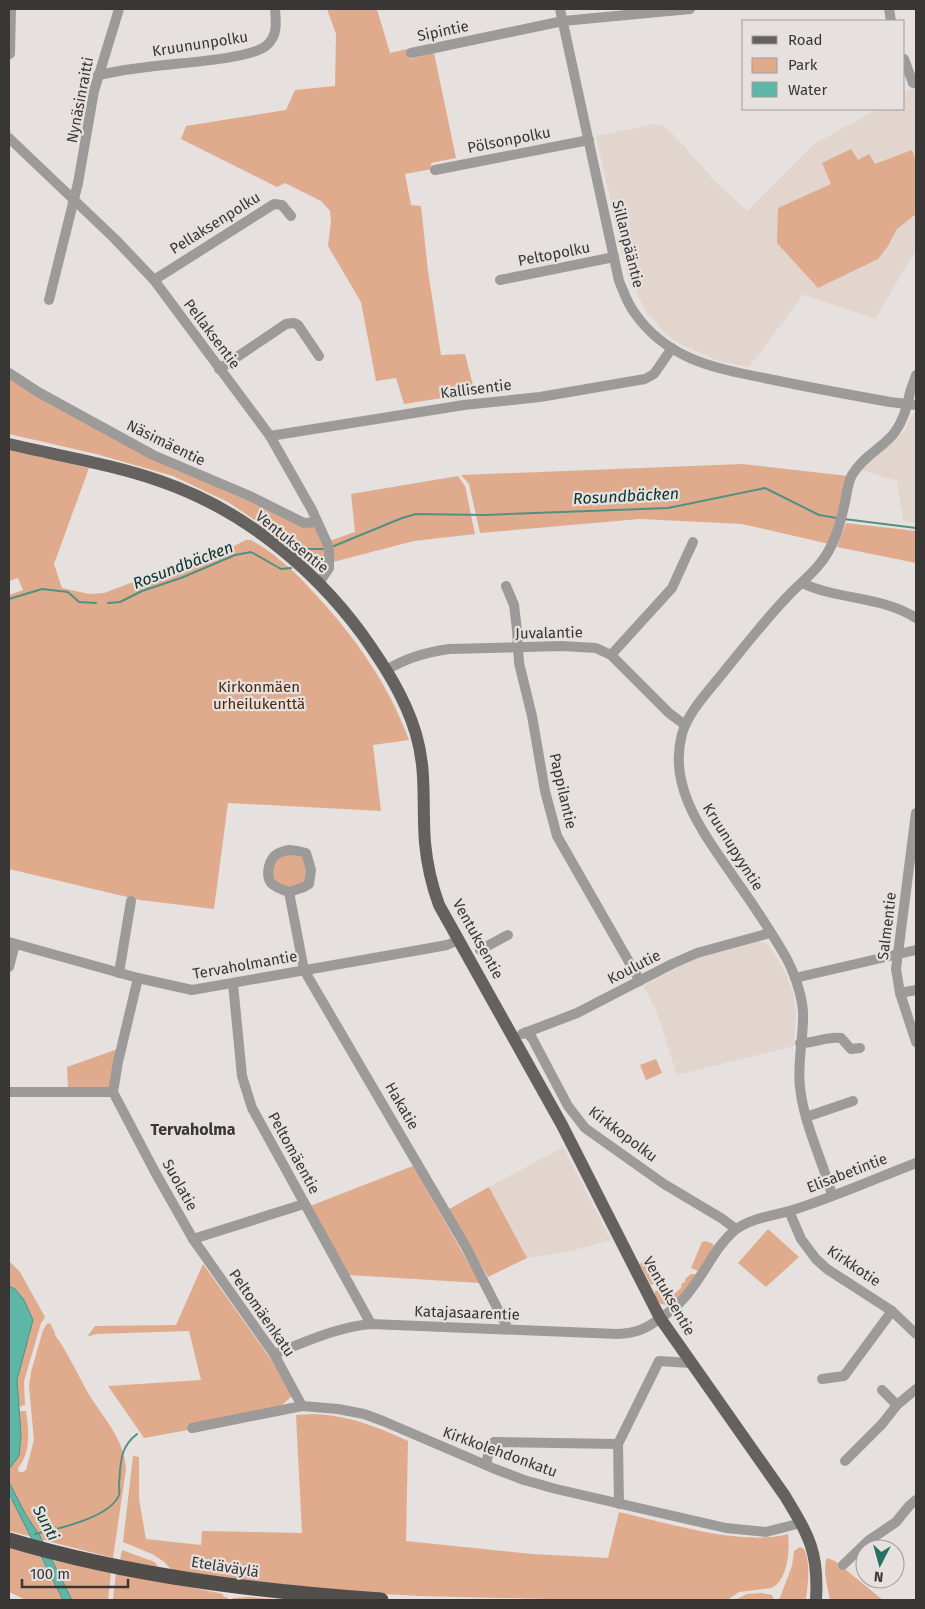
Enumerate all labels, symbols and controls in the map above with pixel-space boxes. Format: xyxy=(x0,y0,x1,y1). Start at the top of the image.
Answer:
street label: Sipintie xyxy=(416,17,470,45)
legend xyxy=(742,20,905,110)
street label: Kruununpolku xyxy=(151,28,249,60)
text: Road xyxy=(788,31,823,49)
street label: Nynäsinraitti xyxy=(63,55,97,145)
text: Park xyxy=(788,56,818,74)
text: Water xyxy=(788,81,827,99)
street label: Pölsonpolku xyxy=(466,123,552,157)
street label: Pellaksenpolku xyxy=(166,188,264,258)
street label: Sillanpääntie xyxy=(608,198,648,290)
street label: Peltopolku xyxy=(516,238,592,270)
street label: Pellaksentie xyxy=(180,296,244,372)
street label: Kallisentie xyxy=(439,376,513,402)
street label: Näsimäentie xyxy=(124,416,208,470)
water label: Rosundbäcken xyxy=(573,484,679,508)
street label: Ventuksentie xyxy=(252,507,332,577)
water label: Rosundbäcken xyxy=(130,537,236,593)
street label: Juvalantie xyxy=(515,623,583,643)
park label: Kirkonmäen urheilukenttä xyxy=(213,678,305,713)
street label: Pappilantie xyxy=(546,751,580,831)
street label: Kruunupyyntie xyxy=(699,800,767,894)
street label: Salmentie xyxy=(874,891,900,961)
street label: Ventuksentie xyxy=(449,896,507,982)
street label: Koulutie xyxy=(604,946,664,988)
street label: Tervaholmantie xyxy=(191,947,299,983)
street label: Hakatie xyxy=(381,1079,423,1133)
street label: Kirkkopolku xyxy=(585,1102,661,1166)
street label: Peltomäentie xyxy=(264,1109,324,1197)
district label: Tervaholma xyxy=(150,1120,236,1139)
street label: Elisabetintie xyxy=(804,1149,890,1197)
street label: Suolatie xyxy=(159,1156,201,1214)
street label: Kirkkotie xyxy=(824,1242,884,1290)
street label: Ventuksentie xyxy=(639,1253,699,1339)
street label: Peltomäenkatu xyxy=(225,1266,299,1360)
street label: Katajasaarentie xyxy=(414,1302,520,1324)
street label: Kirkkolehdonkatu xyxy=(440,1423,560,1481)
water label: Sunti xyxy=(28,1501,63,1544)
north arrow xyxy=(855,1539,905,1589)
street label: Eteläväylä xyxy=(190,1553,260,1581)
scale bar xyxy=(22,1556,129,1588)
text: 100 m xyxy=(30,1565,70,1583)
text: N xyxy=(873,1567,884,1585)

